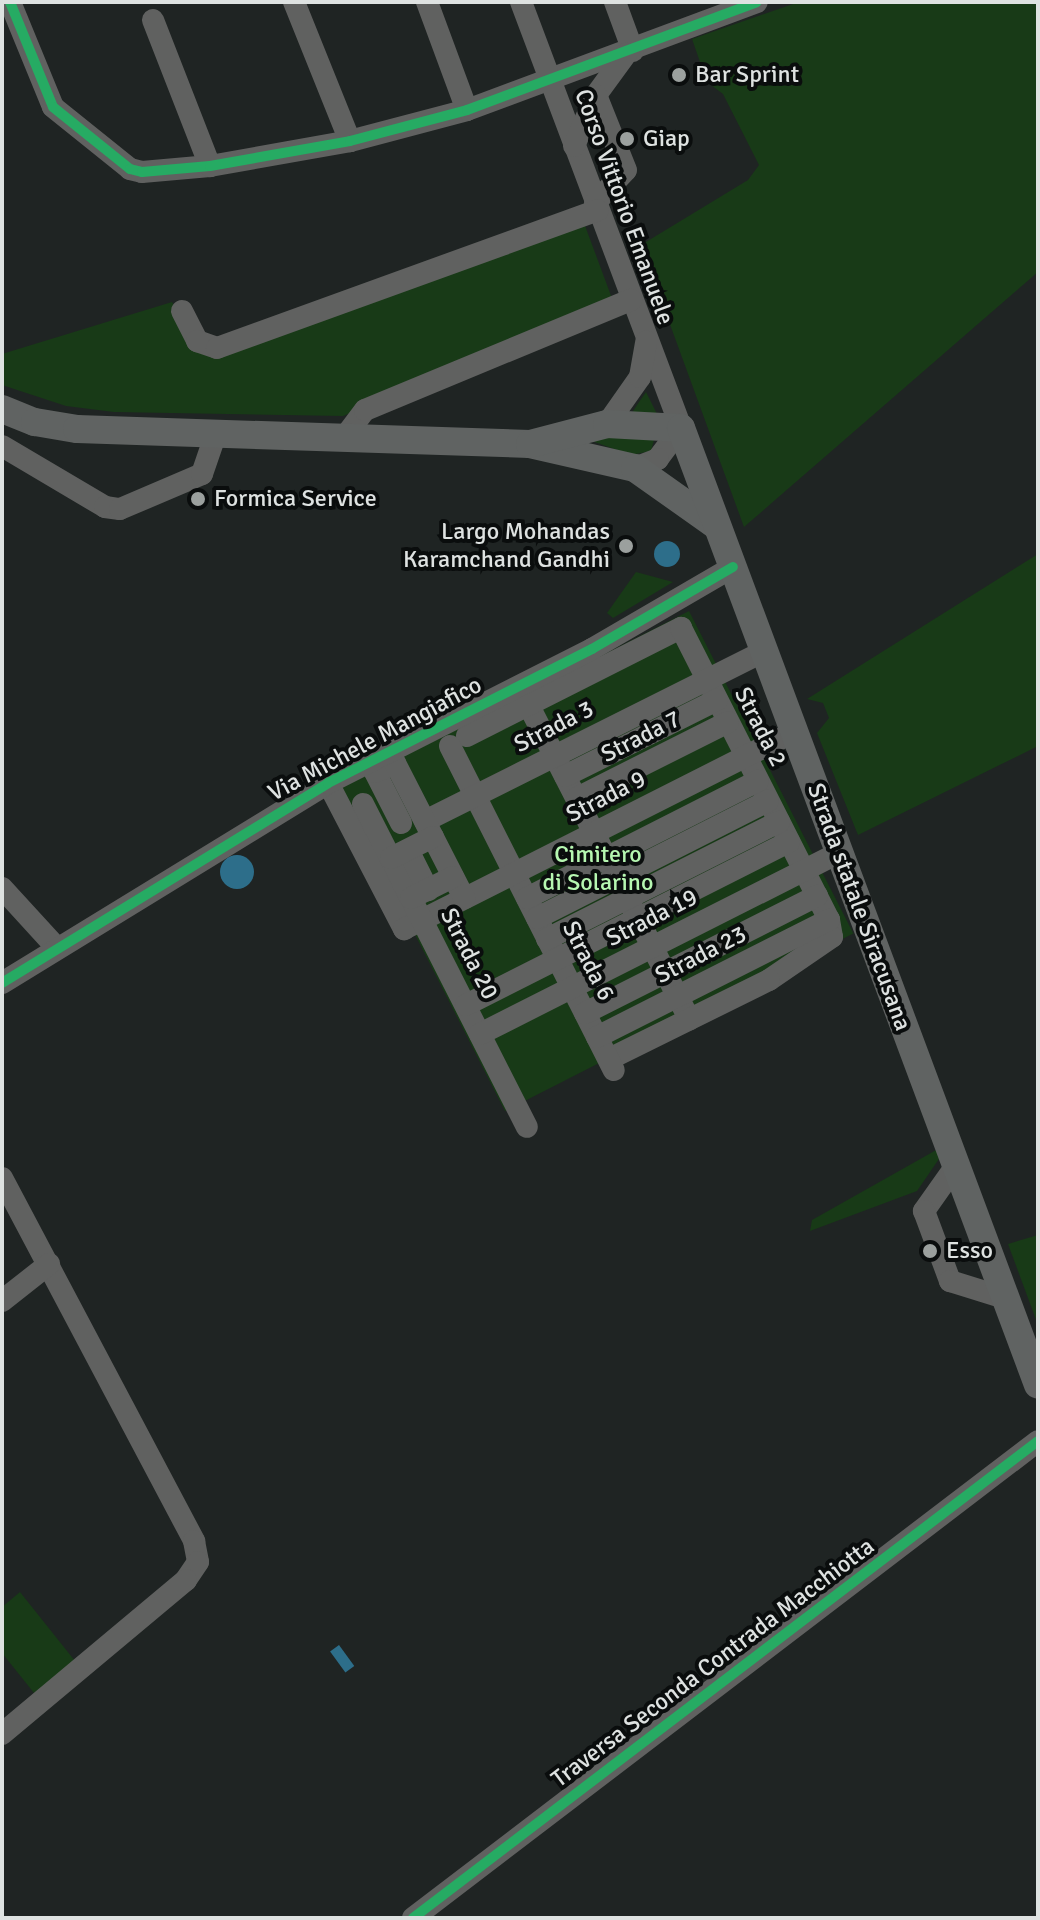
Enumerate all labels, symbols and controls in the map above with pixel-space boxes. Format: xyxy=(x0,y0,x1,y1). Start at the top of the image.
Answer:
place label: Bar Sprint xyxy=(695,61,799,89)
marker: Bar Sprint xyxy=(670,66,688,84)
street label: Corso Vittorio Emanuele xyxy=(568,85,680,329)
place label: Giap xyxy=(643,125,690,153)
marker: Giap xyxy=(618,130,636,148)
place label: Formica Service xyxy=(214,485,377,513)
marker: Formica Service xyxy=(189,490,207,508)
place label: Largo Mohandas Karamchand Gandhi xyxy=(403,518,610,574)
marker: Largo Mohandas Karamchand Gandhi xyxy=(617,537,635,555)
street label: Via Michele Mangiafico xyxy=(263,671,487,807)
street label: Strada 2 xyxy=(728,682,792,772)
street label: Strada 3 xyxy=(509,695,599,759)
street label: Strada 7 xyxy=(596,705,686,769)
street label: Strada 9 xyxy=(561,765,651,829)
street label: Strada statale Siracusana xyxy=(801,779,917,1035)
park label: Cimitero di Solarino xyxy=(543,841,653,897)
street label: Strada 19 xyxy=(602,883,702,953)
street label: Strada 20 xyxy=(434,904,504,1004)
street label: Strada 6 xyxy=(556,916,620,1006)
street label: Strada 23 xyxy=(651,920,751,990)
place label: Esso xyxy=(946,1237,993,1265)
marker: Esso xyxy=(921,1242,939,1260)
street label: Traversa Seconda Contrada Macchiotta xyxy=(546,1532,880,1794)

